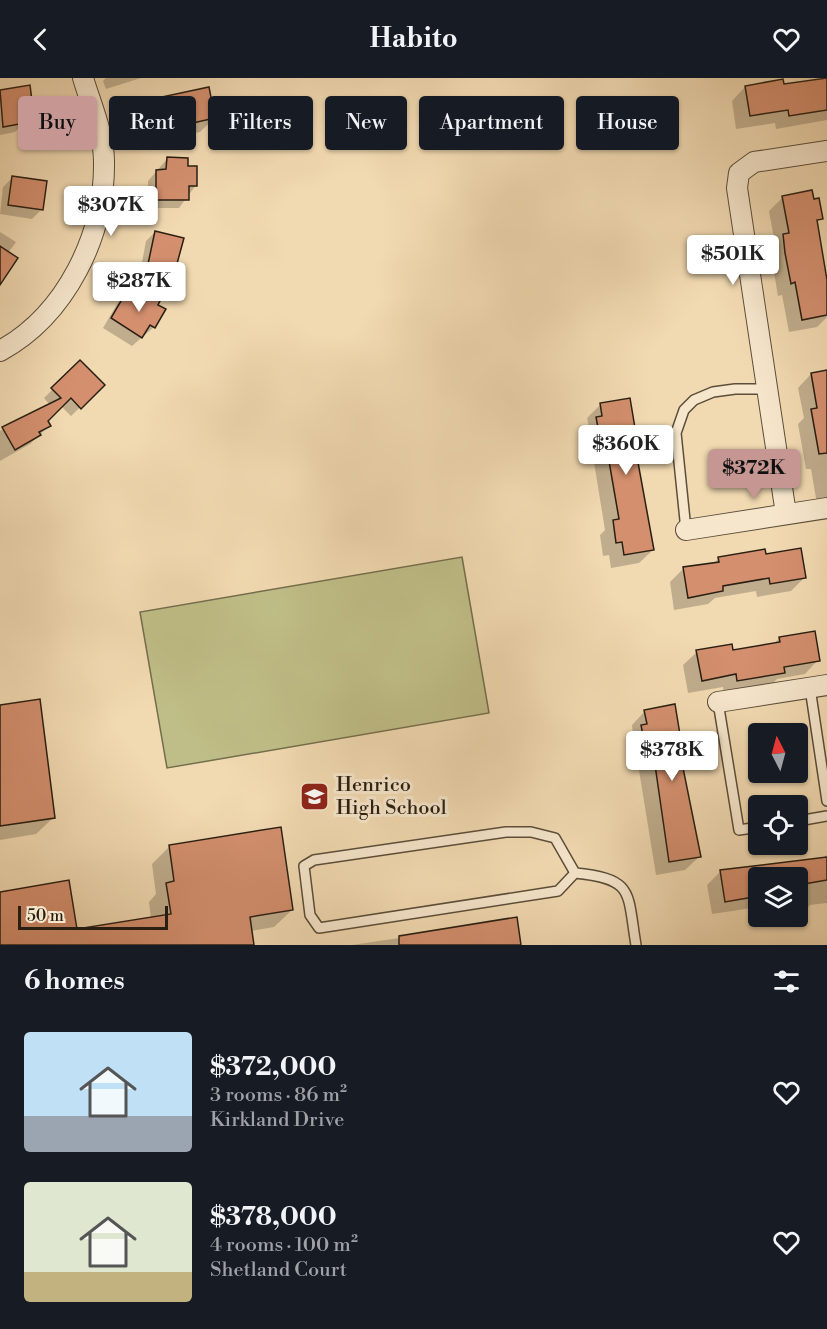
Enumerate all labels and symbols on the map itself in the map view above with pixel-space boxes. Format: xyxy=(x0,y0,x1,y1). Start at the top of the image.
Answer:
pin: $307K xyxy=(69,186,153,237)
pin: $501K xyxy=(691,235,775,286)
pin: $287K xyxy=(97,262,181,313)
pin: $360K xyxy=(584,425,668,476)
pin: $372K xyxy=(712,449,796,500)
north arrow xyxy=(748,723,808,783)
pin: $378K xyxy=(630,731,714,782)
place label: Henrico High School xyxy=(336,773,447,821)
school or university icon: Henrico High School xyxy=(299,780,331,812)
scale bar xyxy=(18,903,168,930)

